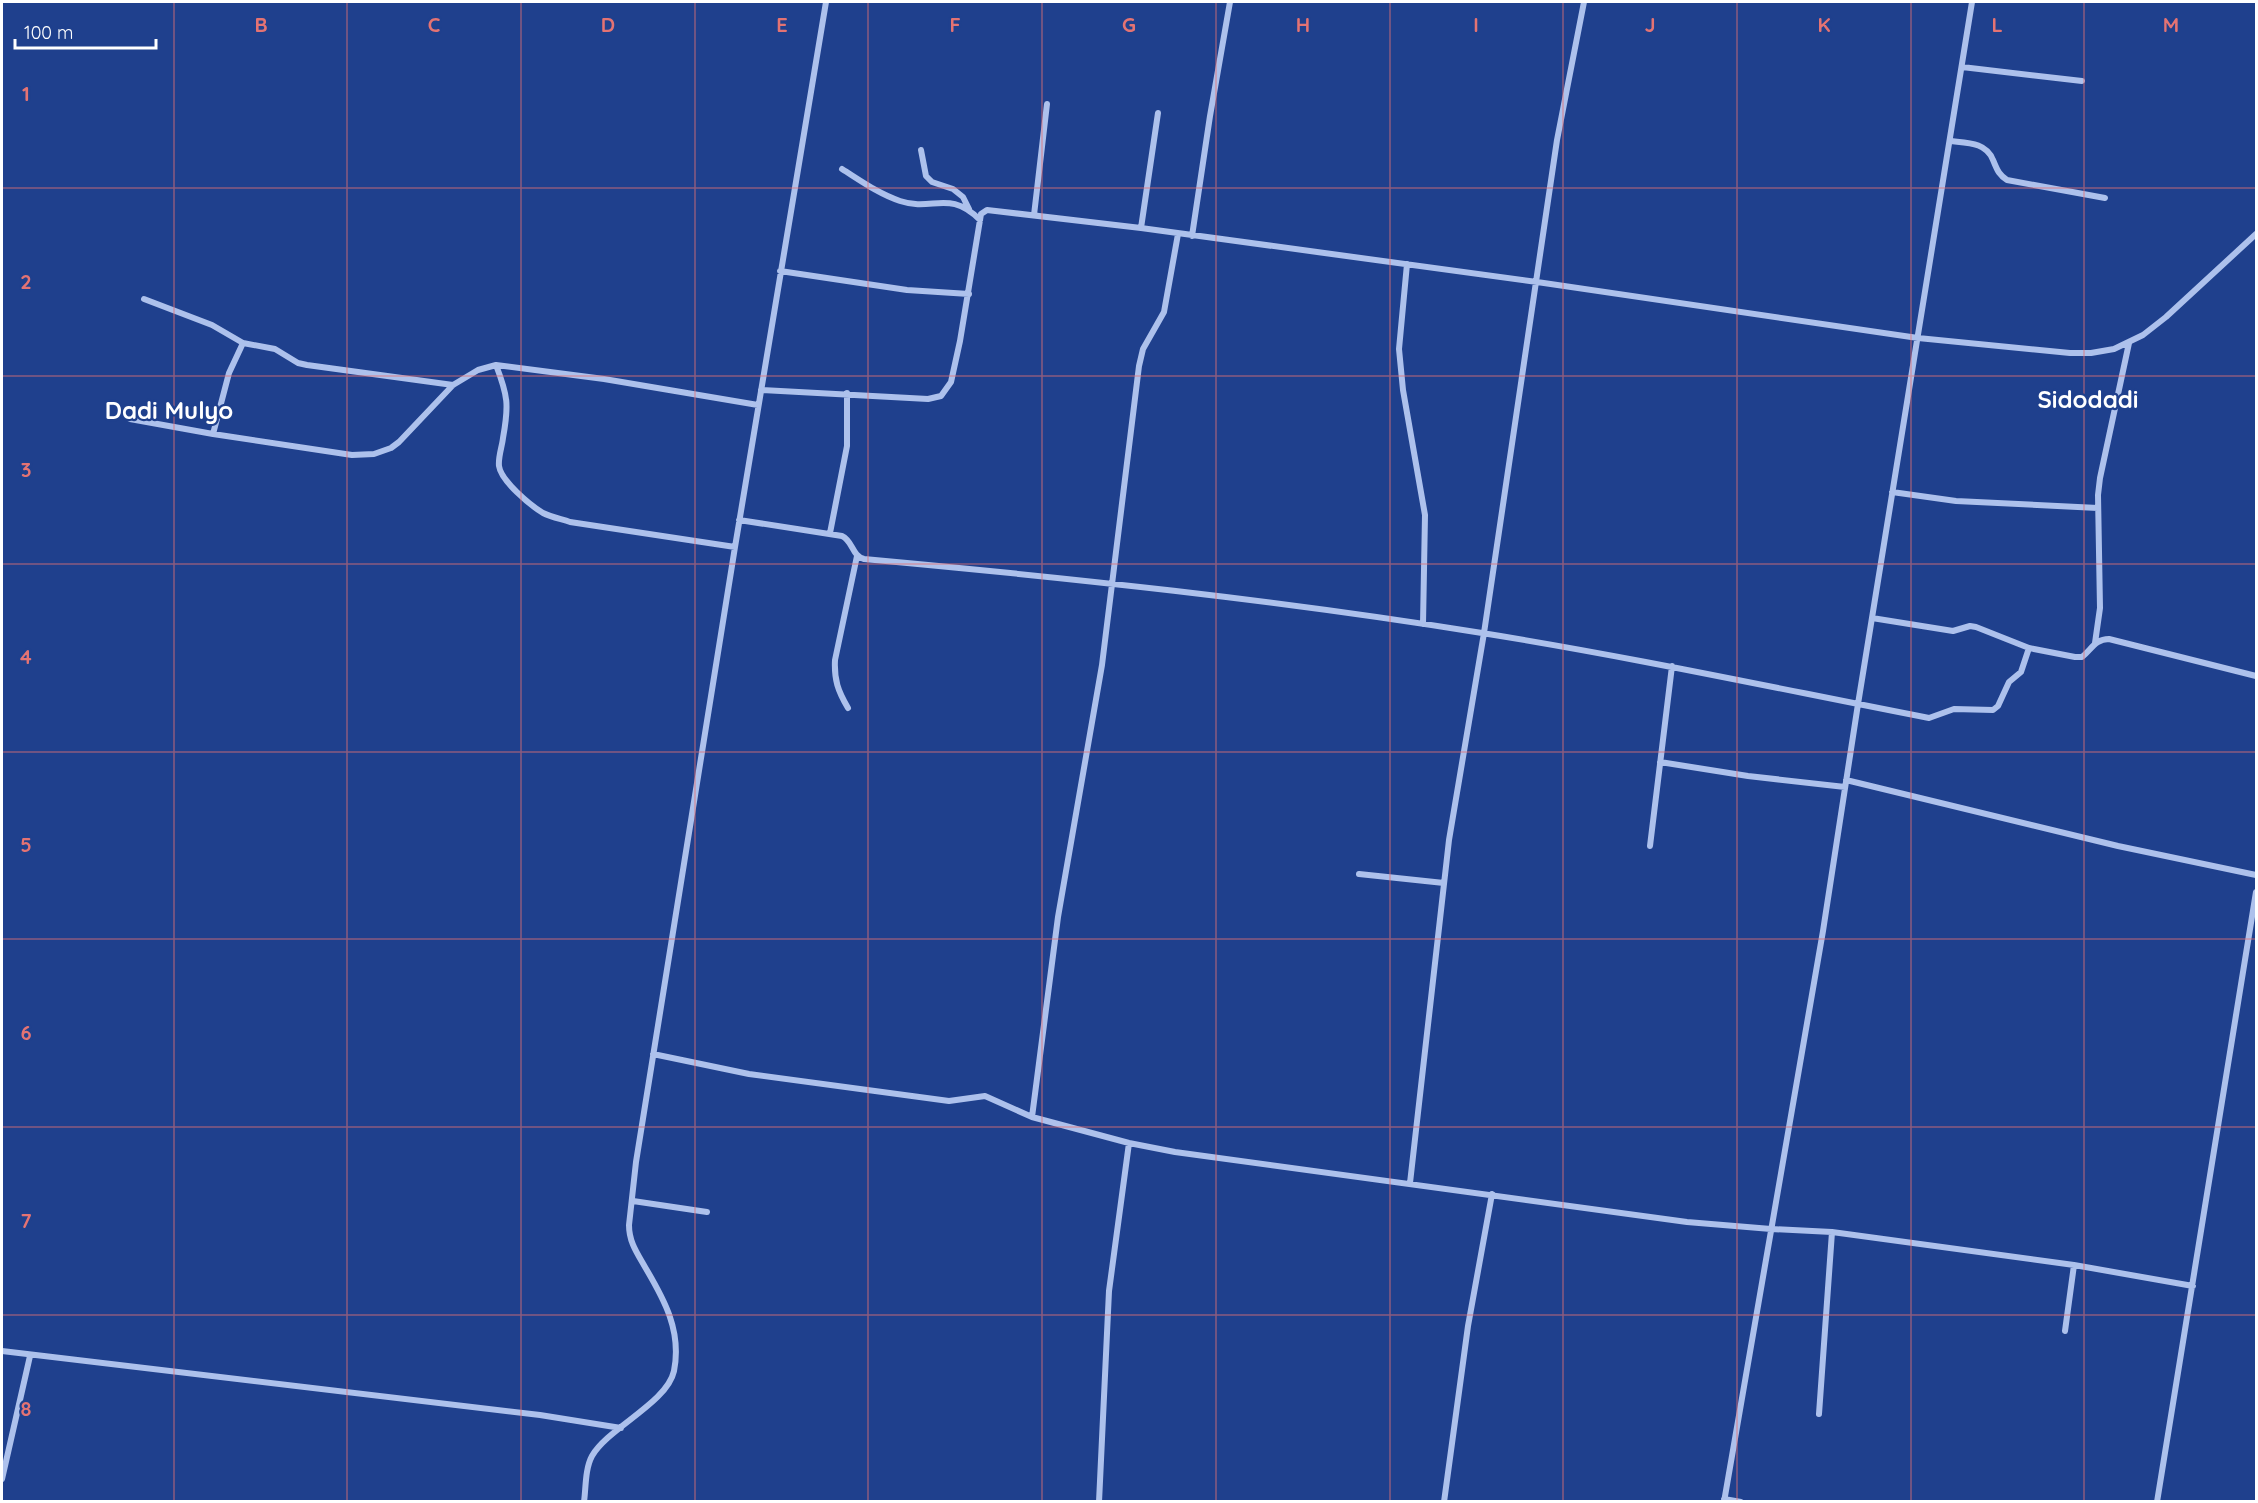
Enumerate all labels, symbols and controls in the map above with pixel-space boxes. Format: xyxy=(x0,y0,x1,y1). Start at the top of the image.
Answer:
scale bar xyxy=(15,12,156,50)
text: B xyxy=(254,12,268,37)
text: C xyxy=(428,12,441,37)
text: D xyxy=(601,12,615,37)
text: E xyxy=(776,12,788,37)
text: F xyxy=(949,12,961,37)
text: G xyxy=(1122,12,1136,37)
text: H xyxy=(1296,12,1310,37)
text: I xyxy=(1473,12,1479,37)
text: J xyxy=(1644,12,1656,37)
text: K xyxy=(1817,12,1831,37)
text: L xyxy=(1991,12,2003,37)
text: M xyxy=(2163,12,2179,37)
text: 100 m xyxy=(24,21,73,44)
text: 1 xyxy=(22,81,30,106)
text: 2 xyxy=(20,269,32,294)
district label: Sidodadi xyxy=(2038,384,2138,414)
district label: Dadi Mulyo xyxy=(105,395,233,425)
text: 3 xyxy=(21,457,31,482)
text: 4 xyxy=(20,644,32,669)
text: 5 xyxy=(20,832,32,857)
text: 6 xyxy=(20,1020,32,1045)
text: 7 xyxy=(21,1208,32,1233)
text: 8 xyxy=(21,1396,32,1421)

